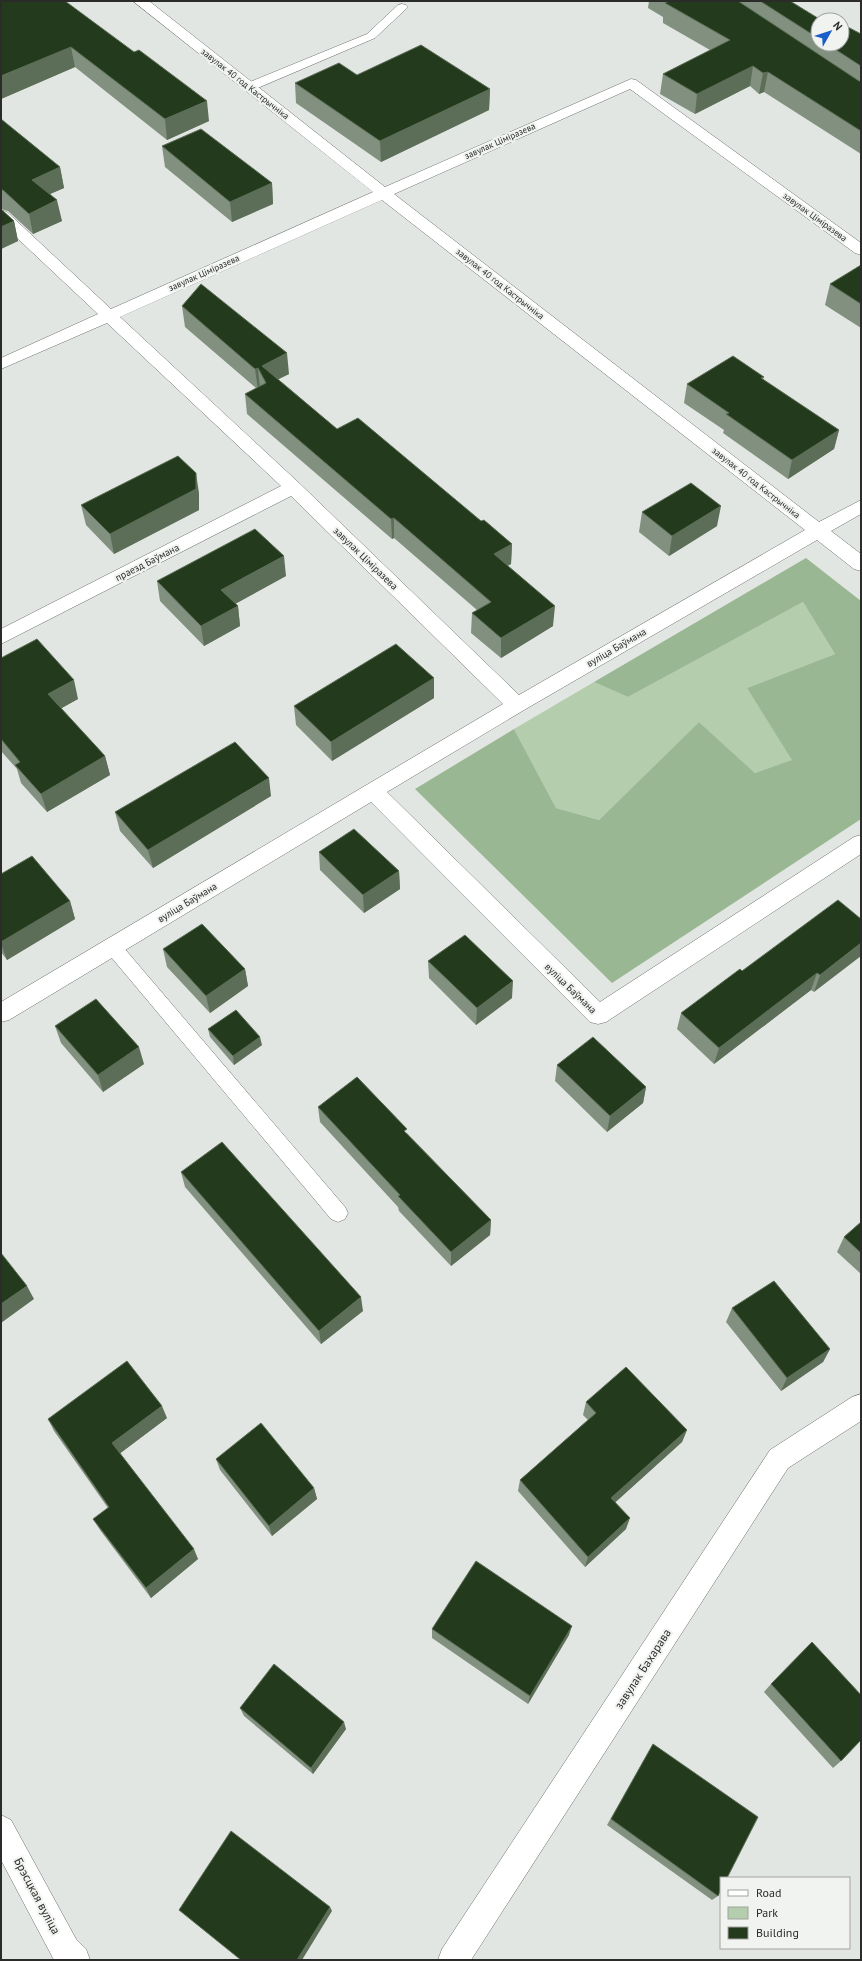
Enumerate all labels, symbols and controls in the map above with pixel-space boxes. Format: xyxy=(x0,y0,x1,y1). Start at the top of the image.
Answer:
north arrow xyxy=(810,12,850,52)
text: N xyxy=(830,18,845,33)
street label: завулак 40 год Кастрычніка xyxy=(199,46,292,121)
street label: завулак Ціміразева xyxy=(463,120,537,161)
street label: завулак Ціміразева xyxy=(781,190,849,243)
street label: завулак 40 год Кастрычніка xyxy=(454,246,547,321)
street label: завулак Ціміразева xyxy=(167,252,241,293)
street label: завулак 40 год Кастрычніка xyxy=(710,445,803,520)
street label: завулак Ціміразева xyxy=(331,524,401,593)
street label: праезд Баўмана xyxy=(113,541,181,584)
street label: вуліца Баўмана xyxy=(584,625,649,670)
street label: вуліца Баўмана xyxy=(155,880,219,925)
street label: вуліца Баўмана xyxy=(542,960,599,1016)
street label: завулак Бахарава xyxy=(611,1626,674,1712)
street label: Брэсцкая вуліца xyxy=(11,1855,64,1937)
legend xyxy=(720,1877,850,1949)
text: Road xyxy=(756,1885,781,1900)
text: Park xyxy=(756,1905,778,1920)
text: Building xyxy=(756,1925,799,1940)

